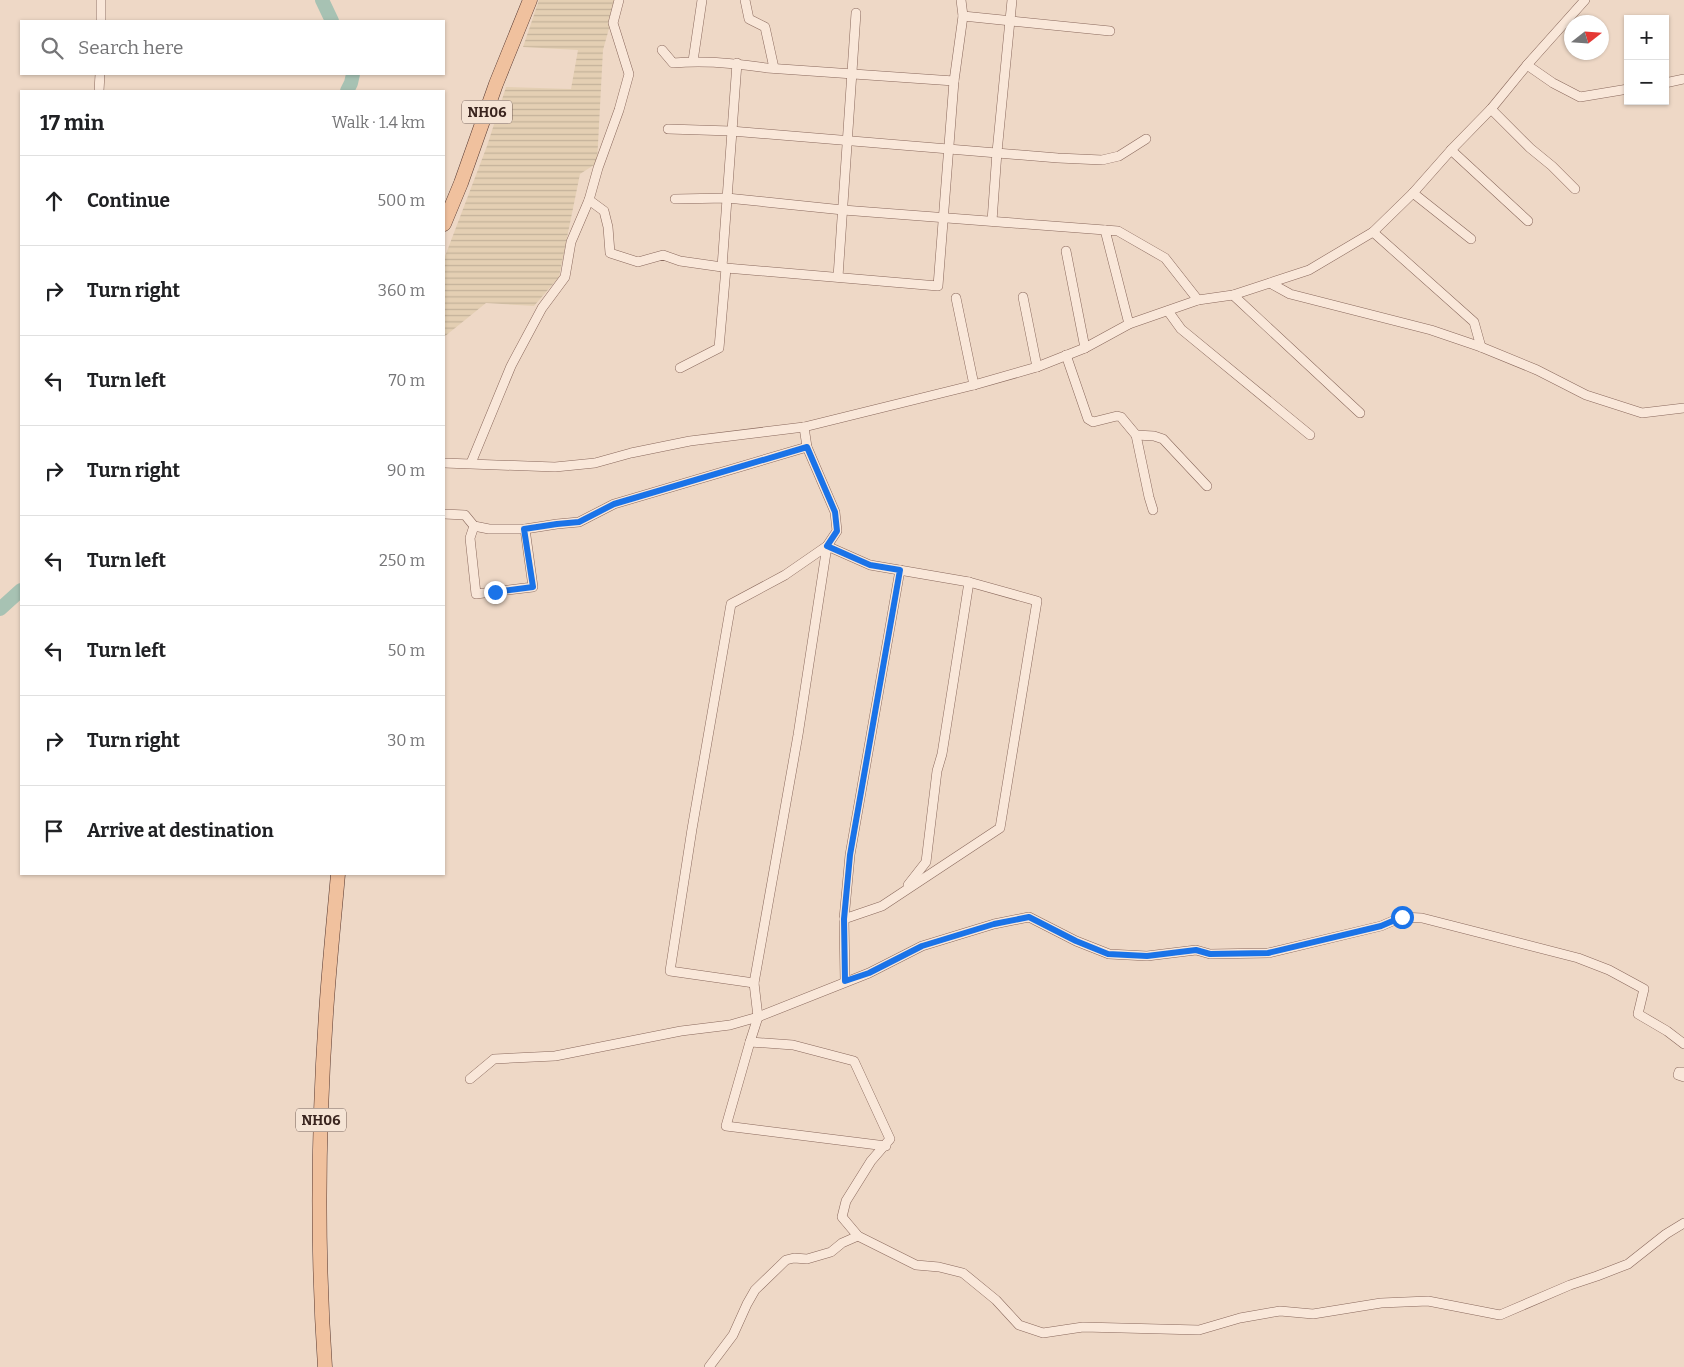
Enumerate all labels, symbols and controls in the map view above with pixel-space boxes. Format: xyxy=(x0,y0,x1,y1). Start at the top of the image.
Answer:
north arrow xyxy=(1564,15,1609,60)
map controls xyxy=(1624,15,1669,105)
button: + xyxy=(1624,15,1669,60)
search box xyxy=(20,20,445,75)
icon: search xyxy=(38,34,66,62)
text: Search here xyxy=(78,36,183,59)
button: − xyxy=(1624,60,1669,105)
road number: NH06 xyxy=(462,100,512,124)
text: 17 min xyxy=(40,110,104,136)
text: Walk · 1.4 km xyxy=(332,113,425,132)
icon: ahead xyxy=(40,187,68,215)
text: Continue xyxy=(87,189,170,212)
text: 500 m xyxy=(377,191,425,210)
icon: right xyxy=(40,277,68,305)
text: Turn right xyxy=(87,279,180,302)
text: 360 m xyxy=(378,281,425,300)
icon: left xyxy=(40,367,68,395)
text: Turn left xyxy=(87,369,166,392)
text: 70 m xyxy=(389,371,425,390)
icon: right xyxy=(40,457,68,485)
text: Turn right xyxy=(87,459,180,482)
text: 90 m xyxy=(387,461,425,480)
icon: left xyxy=(40,547,68,575)
text: Turn left xyxy=(87,549,166,572)
text: 250 m xyxy=(379,551,425,570)
route end xyxy=(484,581,507,604)
icon: left xyxy=(40,637,68,665)
text: Turn left xyxy=(87,639,166,662)
text: 50 m xyxy=(388,641,425,660)
icon: right xyxy=(40,727,68,755)
text: Turn right xyxy=(87,729,180,752)
text: 30 m xyxy=(387,731,425,750)
icon: arrive xyxy=(40,817,68,845)
text: Arrive at destination xyxy=(87,819,274,842)
route start xyxy=(1391,906,1414,929)
road number: NH06 xyxy=(296,1108,346,1132)

